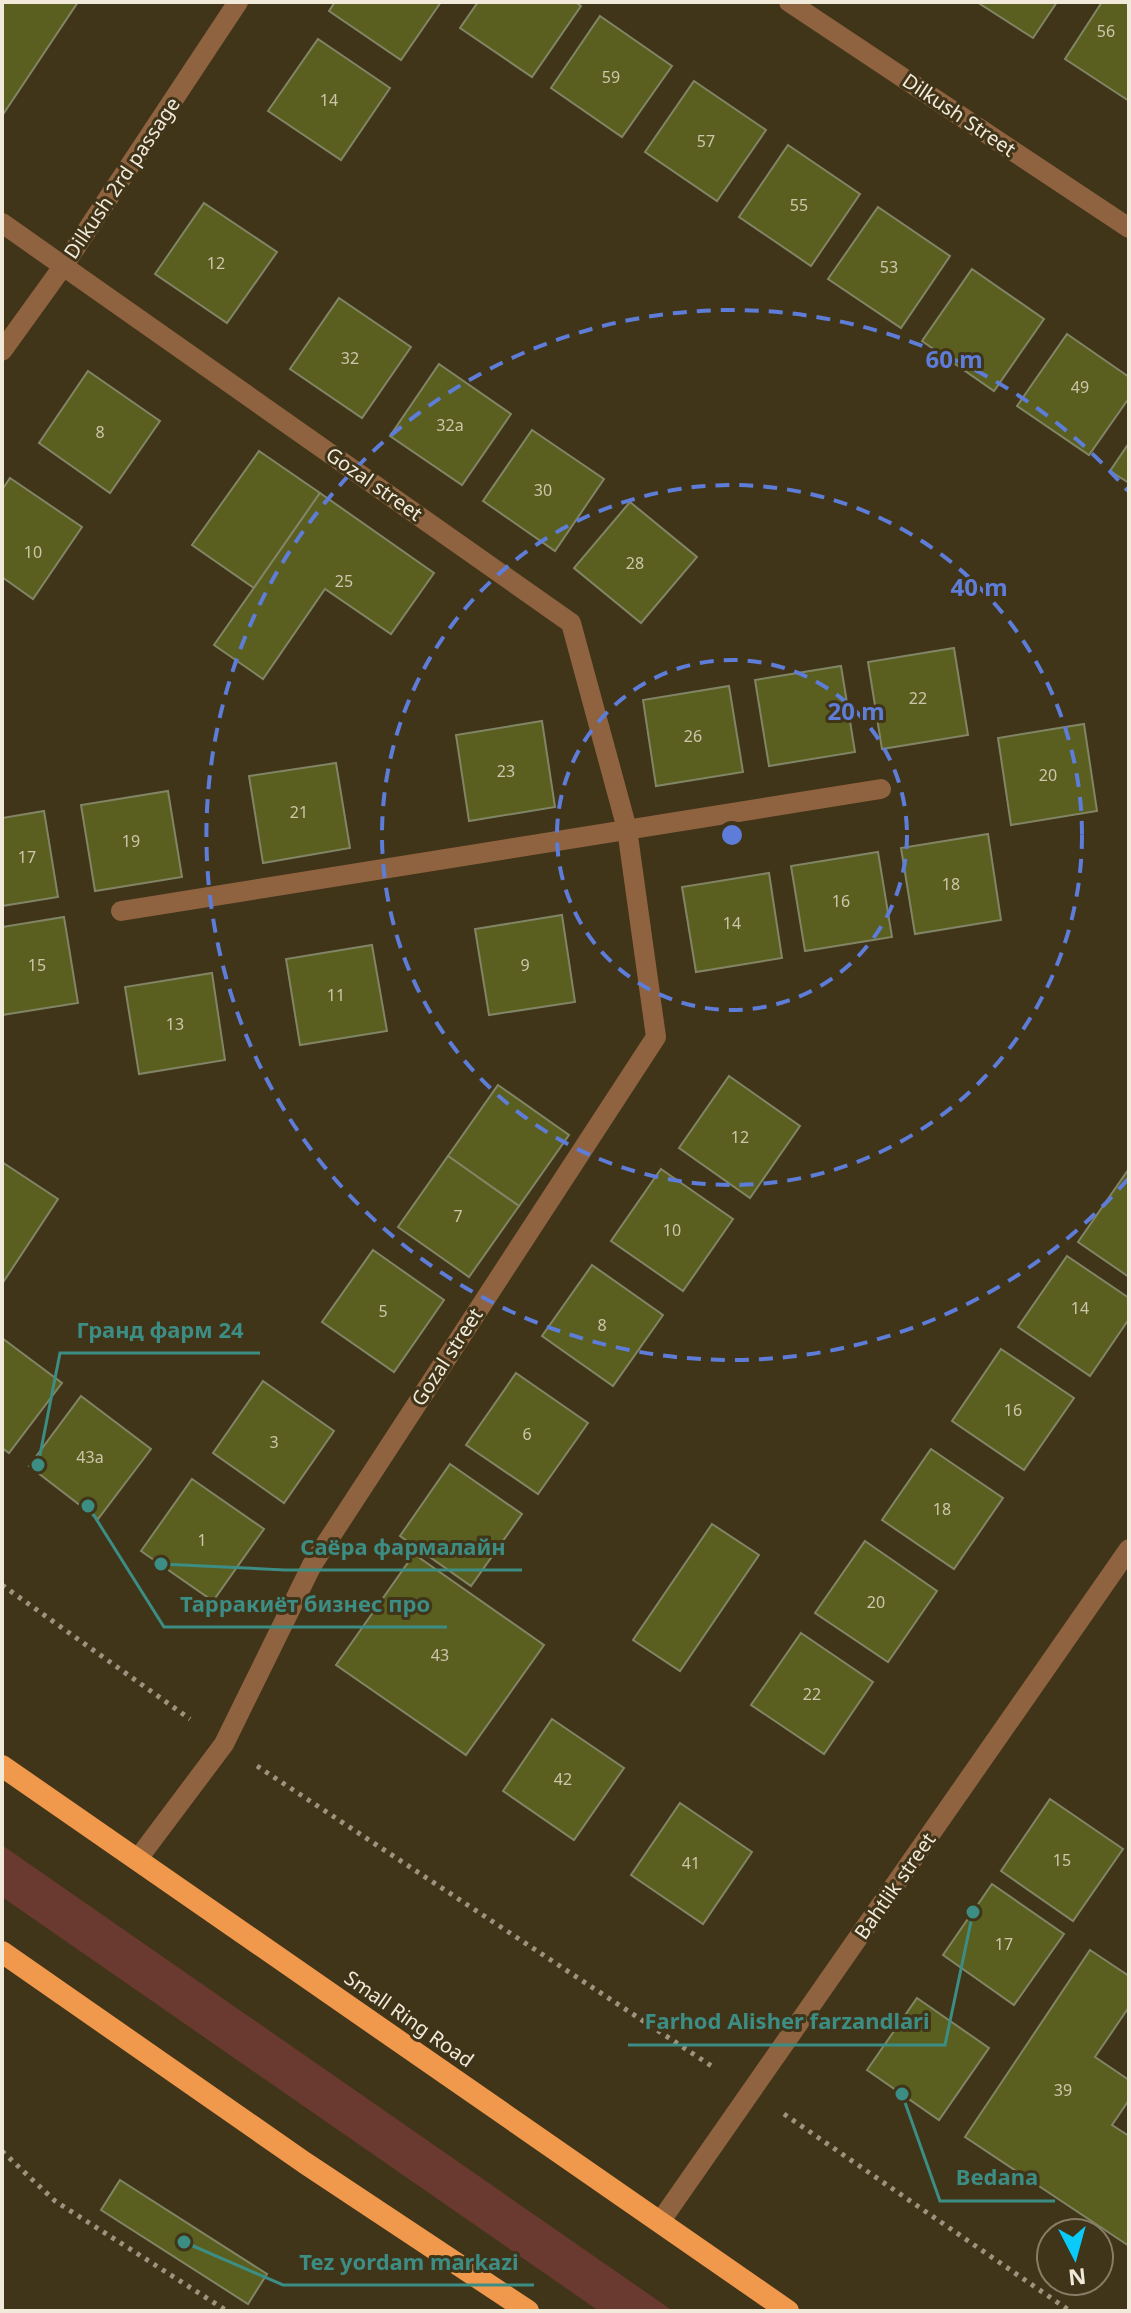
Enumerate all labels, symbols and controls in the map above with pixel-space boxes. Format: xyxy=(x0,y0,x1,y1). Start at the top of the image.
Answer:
house number: 56 xyxy=(1097,20,1115,42)
house number: 59 xyxy=(602,66,620,88)
street label: Dilkush Street xyxy=(897,67,1021,162)
house number: 14 xyxy=(320,89,338,111)
street label: Dilkush 2rd passage xyxy=(57,92,186,264)
house number: 57 xyxy=(697,130,715,152)
house number: 55 xyxy=(790,194,808,216)
house number: 12 xyxy=(207,252,225,274)
house number: 53 xyxy=(880,256,898,278)
text: 60 m xyxy=(925,342,983,375)
house number: 32 xyxy=(341,347,359,369)
house number: 49 xyxy=(1071,376,1089,398)
house number: 32a xyxy=(436,414,464,436)
house number: 8 xyxy=(95,421,105,443)
street label: Gozal street xyxy=(321,440,428,527)
house number: 30 xyxy=(534,479,552,501)
house number: 10 xyxy=(24,541,42,563)
house number: 28 xyxy=(626,552,644,574)
house number: 25 xyxy=(335,570,353,592)
text: 40 m xyxy=(950,570,1008,603)
house number: 22 xyxy=(909,687,927,709)
text: 20 m xyxy=(827,694,885,727)
house number: 26 xyxy=(684,725,702,747)
house number: 23 xyxy=(497,760,515,782)
house number: 20 xyxy=(1039,764,1057,786)
house number: 21 xyxy=(290,801,308,823)
centre of rings xyxy=(718,821,746,849)
house number: 19 xyxy=(122,830,140,852)
house number: 17 xyxy=(18,846,36,868)
house number: 18 xyxy=(942,873,960,895)
house number: 16 xyxy=(832,890,850,912)
house number: 14 xyxy=(723,912,741,934)
house number: 15 xyxy=(28,954,46,976)
house number: 9 xyxy=(520,954,530,976)
house number: 11 xyxy=(327,984,345,1006)
house number: 13 xyxy=(166,1013,184,1035)
house number: 12 xyxy=(731,1126,749,1148)
house number: 7 xyxy=(453,1205,463,1227)
house number: 10 xyxy=(663,1219,681,1241)
house number: 14 xyxy=(1071,1297,1089,1319)
house number: 5 xyxy=(378,1300,388,1322)
street label: Gozal street xyxy=(405,1302,488,1411)
callout: Гранд фарм 24 xyxy=(60,1307,260,1353)
text: Гранд фарм 24 xyxy=(76,1314,244,1344)
house number: 8 xyxy=(597,1314,607,1336)
house number: 16 xyxy=(1004,1399,1022,1421)
house number: 6 xyxy=(522,1423,532,1445)
house number: 3 xyxy=(269,1431,279,1453)
house number: 43a xyxy=(76,1446,104,1468)
house number: 18 xyxy=(933,1498,951,1520)
callout: Саёра фармалайн xyxy=(285,1524,522,1570)
house number: 1 xyxy=(197,1529,207,1551)
text: Саёра фармалайн xyxy=(300,1531,506,1561)
callout: Тарракиёт бизнес про xyxy=(164,1581,447,1627)
text: Тарракиёт бизнес про xyxy=(180,1588,430,1618)
house number: 20 xyxy=(867,1591,885,1613)
house number: 43 xyxy=(431,1644,449,1666)
house number: 22 xyxy=(803,1683,821,1705)
house number: 42 xyxy=(554,1768,572,1790)
street label: Bahtlik street xyxy=(848,1827,941,1944)
house number: 15 xyxy=(1053,1849,1071,1871)
house number: 41 xyxy=(682,1852,700,1874)
house number: 17 xyxy=(995,1933,1013,1955)
street label: Small Ring Road xyxy=(339,1964,479,2073)
callout: Farhod Alisher farzandlari xyxy=(628,1999,945,2045)
text: Farhod Alisher farzandlari xyxy=(644,2005,930,2035)
house number: 39 xyxy=(1054,2079,1072,2101)
callout: Bedana xyxy=(940,2155,1055,2201)
text: Bedana xyxy=(956,2161,1038,2191)
north arrow xyxy=(1035,2217,1115,2297)
callout: Tez yordam markazi xyxy=(283,2239,534,2285)
text: Tez yordam markazi xyxy=(299,2246,519,2276)
text: N xyxy=(1067,2262,1088,2294)

